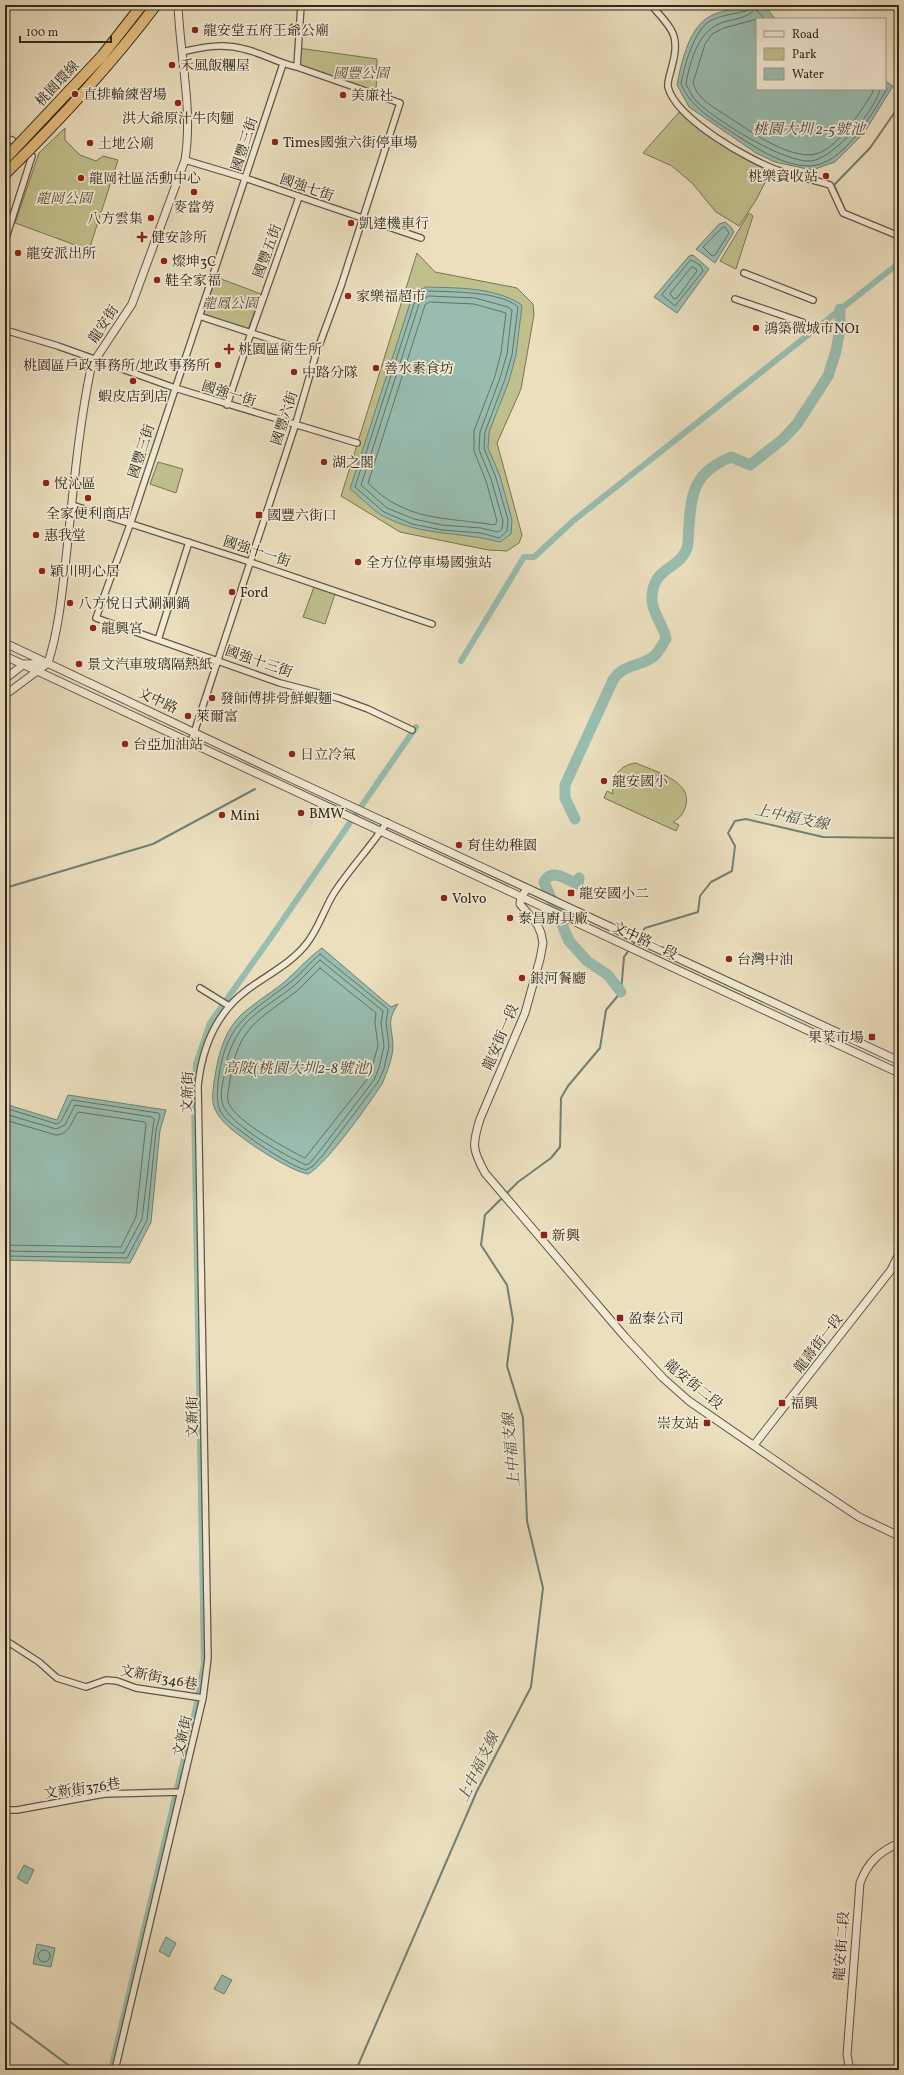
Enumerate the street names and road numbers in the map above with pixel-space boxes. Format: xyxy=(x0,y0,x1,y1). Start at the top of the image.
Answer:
street label: 桃園環線 xyxy=(32,57,84,111)
street label: 國豐三街 xyxy=(228,115,263,174)
street label: 國強七街 xyxy=(277,170,336,207)
street label: 國豐五街 xyxy=(250,222,287,281)
street label: 龍安街 xyxy=(85,302,124,348)
street label: 國強一街 xyxy=(199,377,258,412)
street label: 國豐六街 xyxy=(268,389,303,448)
street label: 國豐三街 xyxy=(125,422,160,481)
street label: 國強十一街 xyxy=(220,533,293,572)
street label: 國強十三街 xyxy=(222,642,295,683)
street label: 文中路 xyxy=(134,684,180,719)
street label: 文中路一段 xyxy=(609,918,680,965)
street label: 龍安街一段 xyxy=(479,1002,524,1074)
street label: 文新街 xyxy=(178,1071,199,1113)
street label: 龍壽街一段 xyxy=(790,1310,848,1377)
street label: 龍安街二段 xyxy=(660,1356,726,1415)
street label: 文新街 xyxy=(184,1396,203,1438)
street label: 文新街346巷 xyxy=(118,1662,199,1695)
street label: 文新街 xyxy=(169,1714,197,1759)
street label: 文新街376巷 xyxy=(43,1775,122,1804)
street label: 龍安街二段 xyxy=(831,1911,854,1982)

